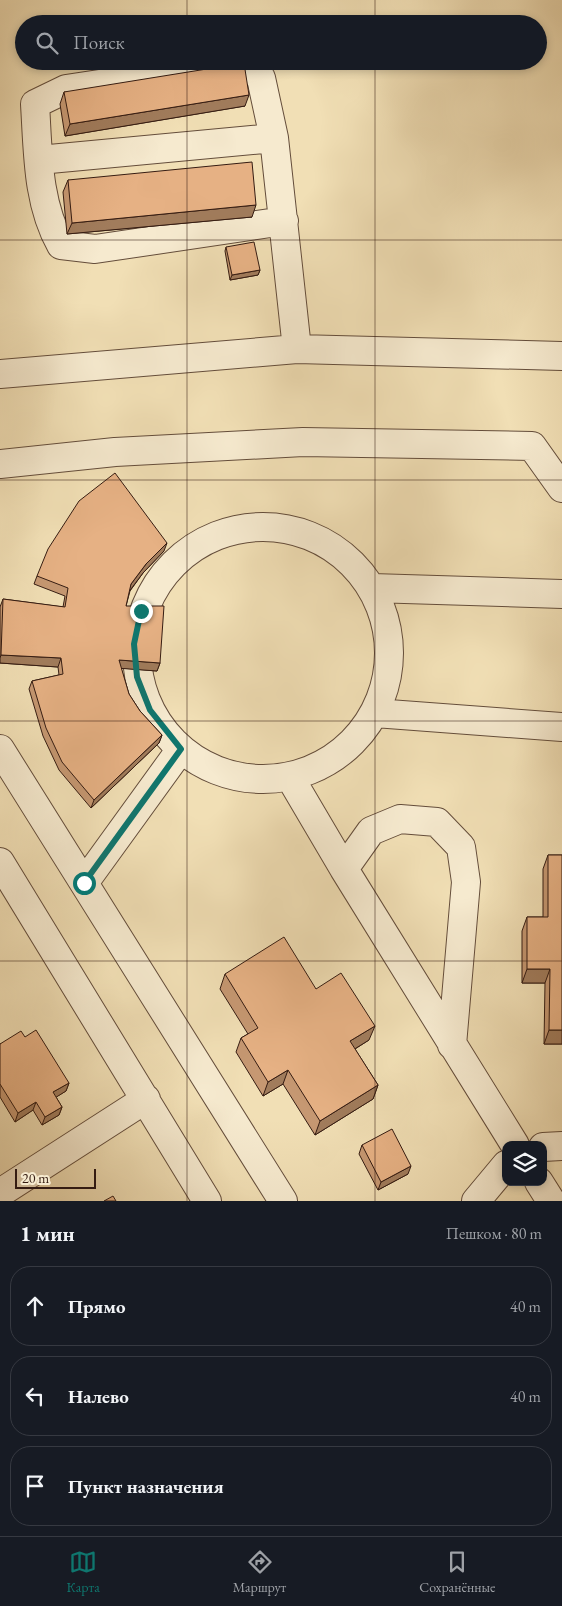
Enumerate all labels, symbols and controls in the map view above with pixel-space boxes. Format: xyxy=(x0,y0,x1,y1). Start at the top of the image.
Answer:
search box xyxy=(15,15,547,70)
icon: search xyxy=(33,29,61,57)
text: Поиск xyxy=(73,30,125,55)
route end xyxy=(130,600,153,623)
route start xyxy=(73,872,96,895)
map controls xyxy=(502,1141,547,1186)
button: layers xyxy=(502,1141,547,1186)
scale bar xyxy=(15,1166,96,1189)
text: 20 m xyxy=(22,1169,49,1187)
text: 1 мин xyxy=(20,1220,75,1247)
text: Пешком · 80 m xyxy=(446,1223,542,1244)
icon: ahead xyxy=(21,1292,49,1320)
text: Прямо xyxy=(68,1294,126,1319)
text: 40 m xyxy=(510,1296,541,1317)
icon: left xyxy=(21,1382,49,1410)
text: Налево xyxy=(68,1384,129,1409)
text: 40 m xyxy=(510,1386,541,1407)
icon: arrive xyxy=(21,1472,49,1500)
text: Пункт назначения xyxy=(68,1474,224,1499)
tab: Карта xyxy=(66,1548,100,1596)
tab: Маршрут xyxy=(233,1548,286,1596)
tab: Сохранённые xyxy=(419,1548,496,1596)

